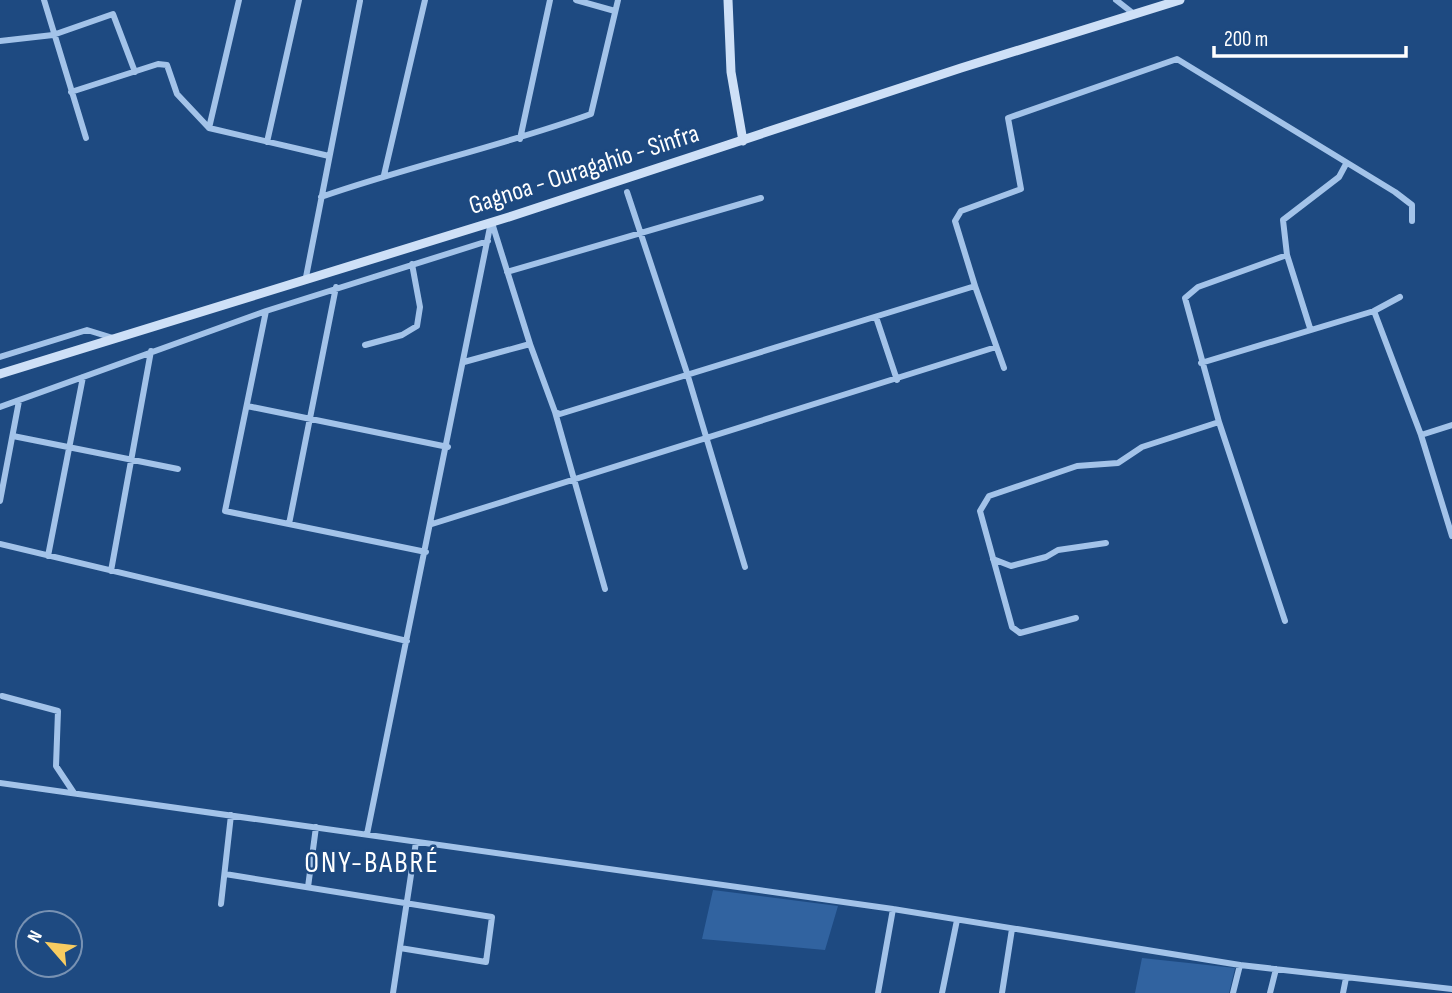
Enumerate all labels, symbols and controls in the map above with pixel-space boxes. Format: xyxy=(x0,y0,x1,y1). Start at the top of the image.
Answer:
scale bar xyxy=(1214,14,1406,58)
text: 200 m xyxy=(1224,27,1268,52)
street label: Gagnoa - Ouragahio - Sinfra xyxy=(465,118,703,222)
district label: ONY-BABRÉ xyxy=(304,845,440,881)
north arrow xyxy=(14,909,84,979)
text: N xyxy=(23,927,48,947)

